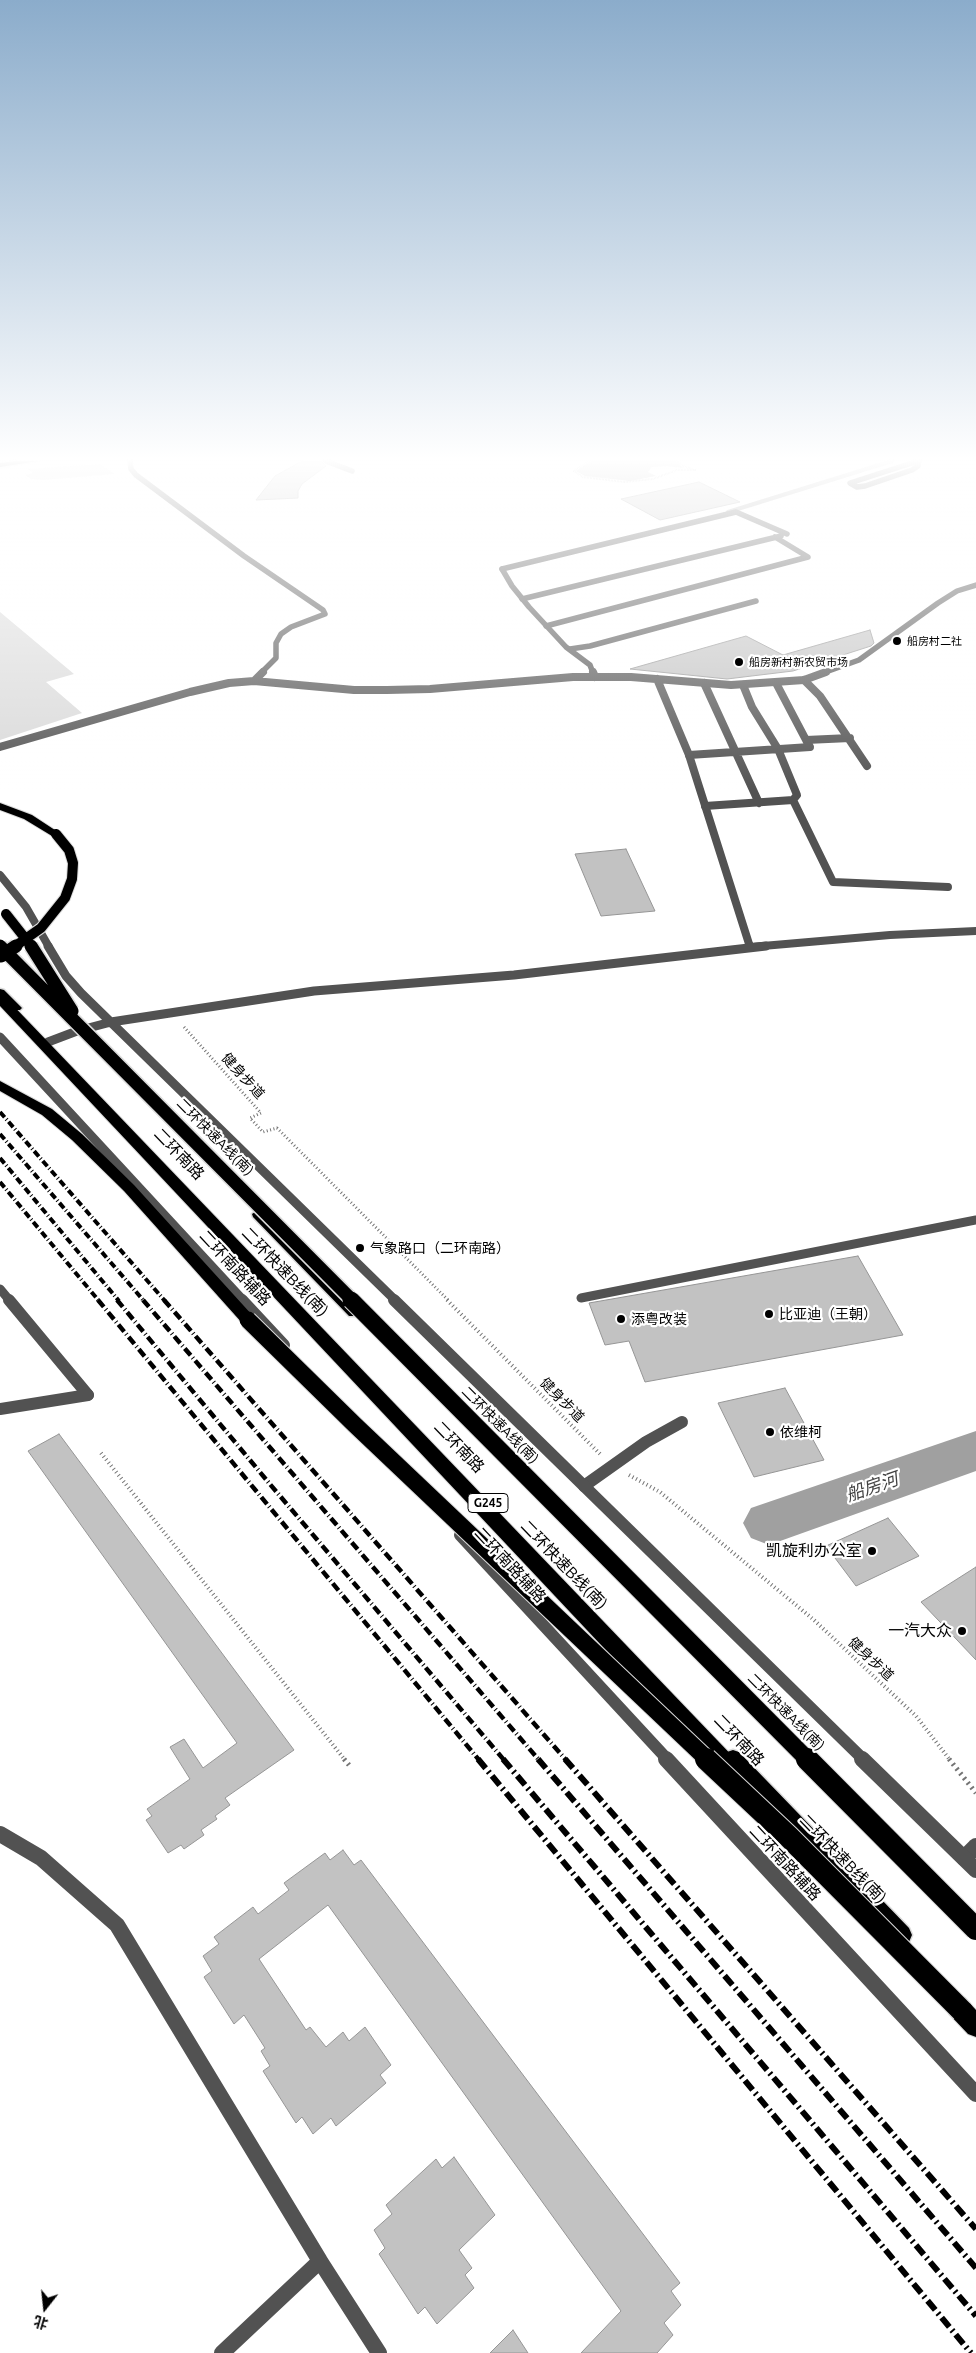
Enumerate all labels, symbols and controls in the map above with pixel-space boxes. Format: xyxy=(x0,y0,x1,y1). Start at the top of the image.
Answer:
place label: 船房村二社 xyxy=(907,634,962,648)
marker: 船房村二社 xyxy=(891,635,903,647)
place label: 船房新村新农贸市场 xyxy=(749,655,848,669)
marker: 船房新村新农贸市场 xyxy=(733,656,745,668)
street label: 健身步道 xyxy=(218,1050,268,1102)
street label: 二环快速A线(南) xyxy=(173,1095,257,1179)
street label: 二环南路 xyxy=(150,1124,208,1184)
street label: 二环快速B线(南) xyxy=(238,1224,332,1320)
street label: 二环南路辅路 xyxy=(195,1226,275,1310)
place label: 气象路口（二环南路） xyxy=(370,1240,510,1256)
marker: 气象路口（二环南路） xyxy=(354,1242,366,1254)
place label: 比亚迪（王朝） xyxy=(779,1306,877,1322)
marker: 比亚迪（王朝） xyxy=(763,1308,775,1320)
place label: 添粤改装 xyxy=(631,1311,687,1327)
marker: 添粤改装 xyxy=(615,1313,627,1325)
street label: 健身步道 xyxy=(536,1374,588,1426)
street label: 二环快速A线(南) xyxy=(458,1383,542,1467)
street label: 二环南路 xyxy=(430,1417,488,1477)
place label: 依维柯 xyxy=(780,1424,822,1440)
marker: 依维柯 xyxy=(764,1426,776,1438)
water label: 船房河 xyxy=(843,1468,901,1506)
road number: G245 xyxy=(468,1494,508,1512)
street label: 二环快速B线(南) xyxy=(517,1517,611,1613)
street label: 二环南路辅路 xyxy=(470,1523,550,1607)
place label: 凯旋利办公室 xyxy=(766,1541,862,1561)
marker: 凯旋利办公室 xyxy=(866,1545,878,1557)
place label: 一汽大众 xyxy=(888,1621,952,1641)
marker: 一汽大众 xyxy=(956,1625,968,1637)
street label: 健身步道 xyxy=(845,1634,897,1684)
street label: 二环快速A线(南) xyxy=(744,1670,828,1754)
street label: 二环南路 xyxy=(710,1710,768,1770)
street label: 二环快速B线(南) xyxy=(796,1811,890,1907)
street label: 二环南路辅路 xyxy=(745,1821,825,1905)
north arrow xyxy=(20,2283,70,2333)
text: 北 xyxy=(32,2313,50,2332)

